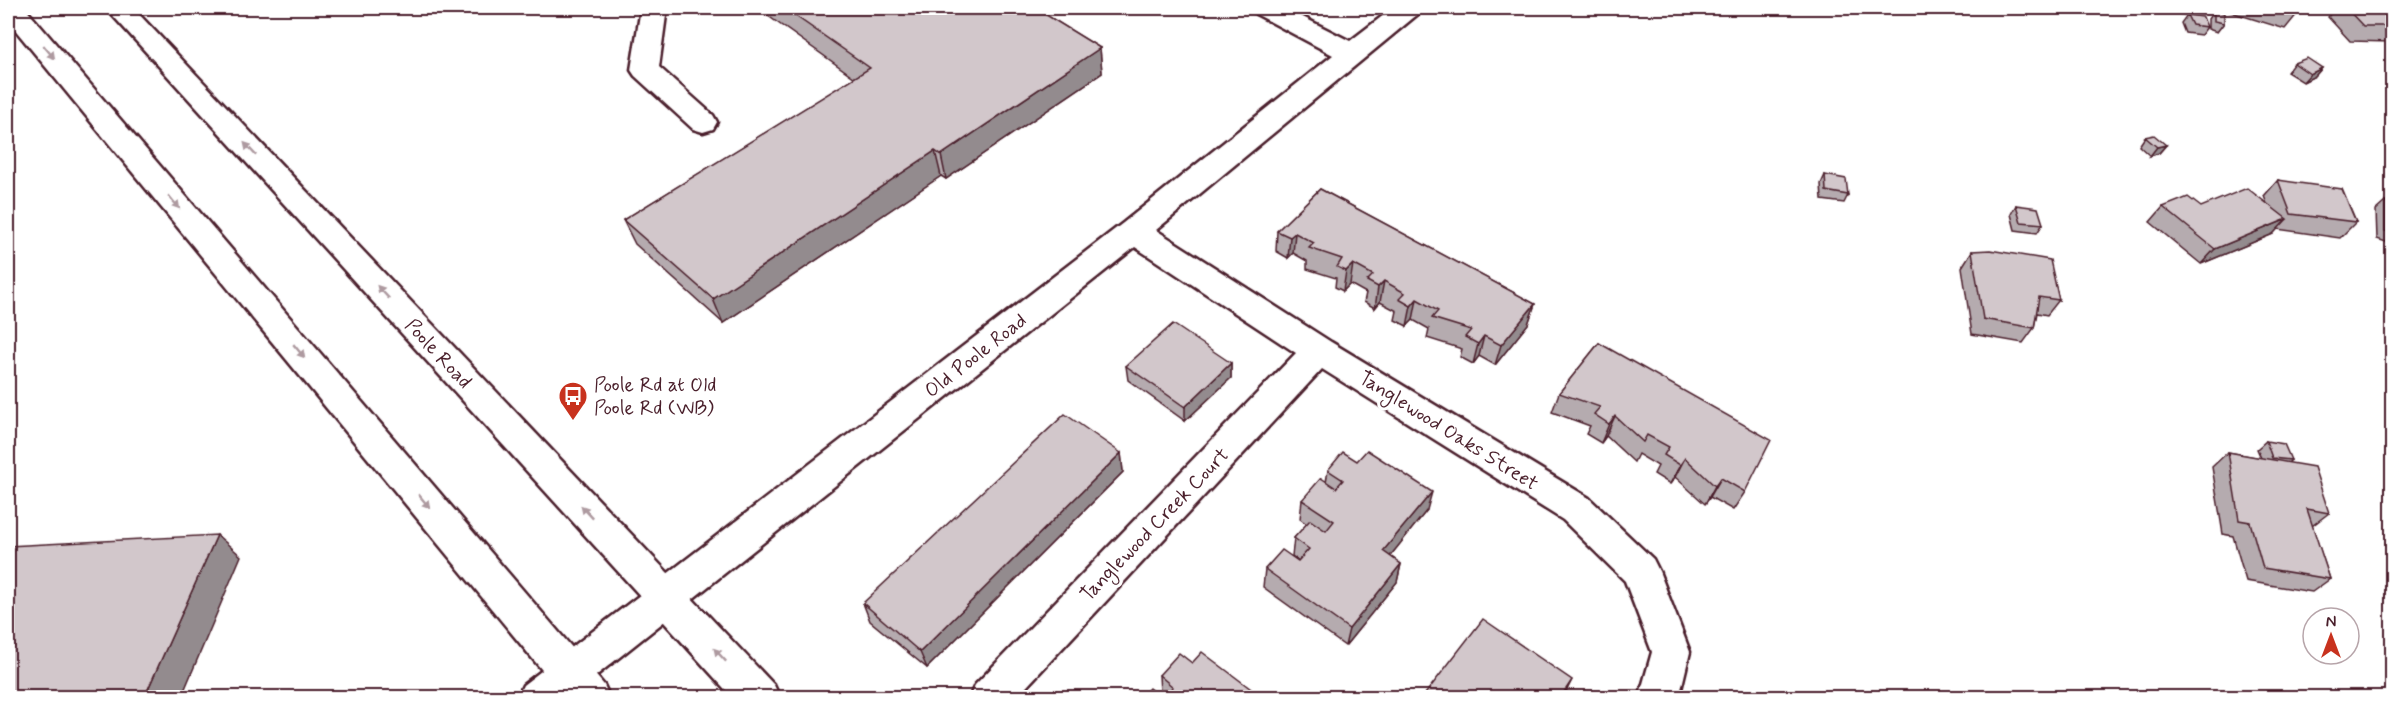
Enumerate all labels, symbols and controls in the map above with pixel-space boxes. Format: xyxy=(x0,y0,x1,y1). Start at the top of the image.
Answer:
one-way arrow xyxy=(42,44,55,60)
one-way arrow xyxy=(244,142,257,157)
one-way arrow xyxy=(167,194,180,209)
one-way arrow xyxy=(377,285,390,300)
street label: Old Poole Road xyxy=(919,308,1033,405)
street label: Poole Road xyxy=(398,313,477,395)
one-way arrow xyxy=(292,343,305,358)
street label: Tanglewood Oaks Street xyxy=(1353,365,1543,498)
place label: Poole Rd at Old Poole Rd (WB) xyxy=(594,372,716,422)
bus stop icon: Poole Rd at Old Poole Rd (WB) xyxy=(557,380,589,422)
street label: Tanglewood Creek Court xyxy=(1075,442,1236,608)
one-way arrow xyxy=(418,493,431,509)
one-way arrow xyxy=(581,505,594,520)
north arrow xyxy=(2301,606,2361,666)
text: N xyxy=(2326,612,2336,633)
one-way arrow xyxy=(713,647,727,662)

